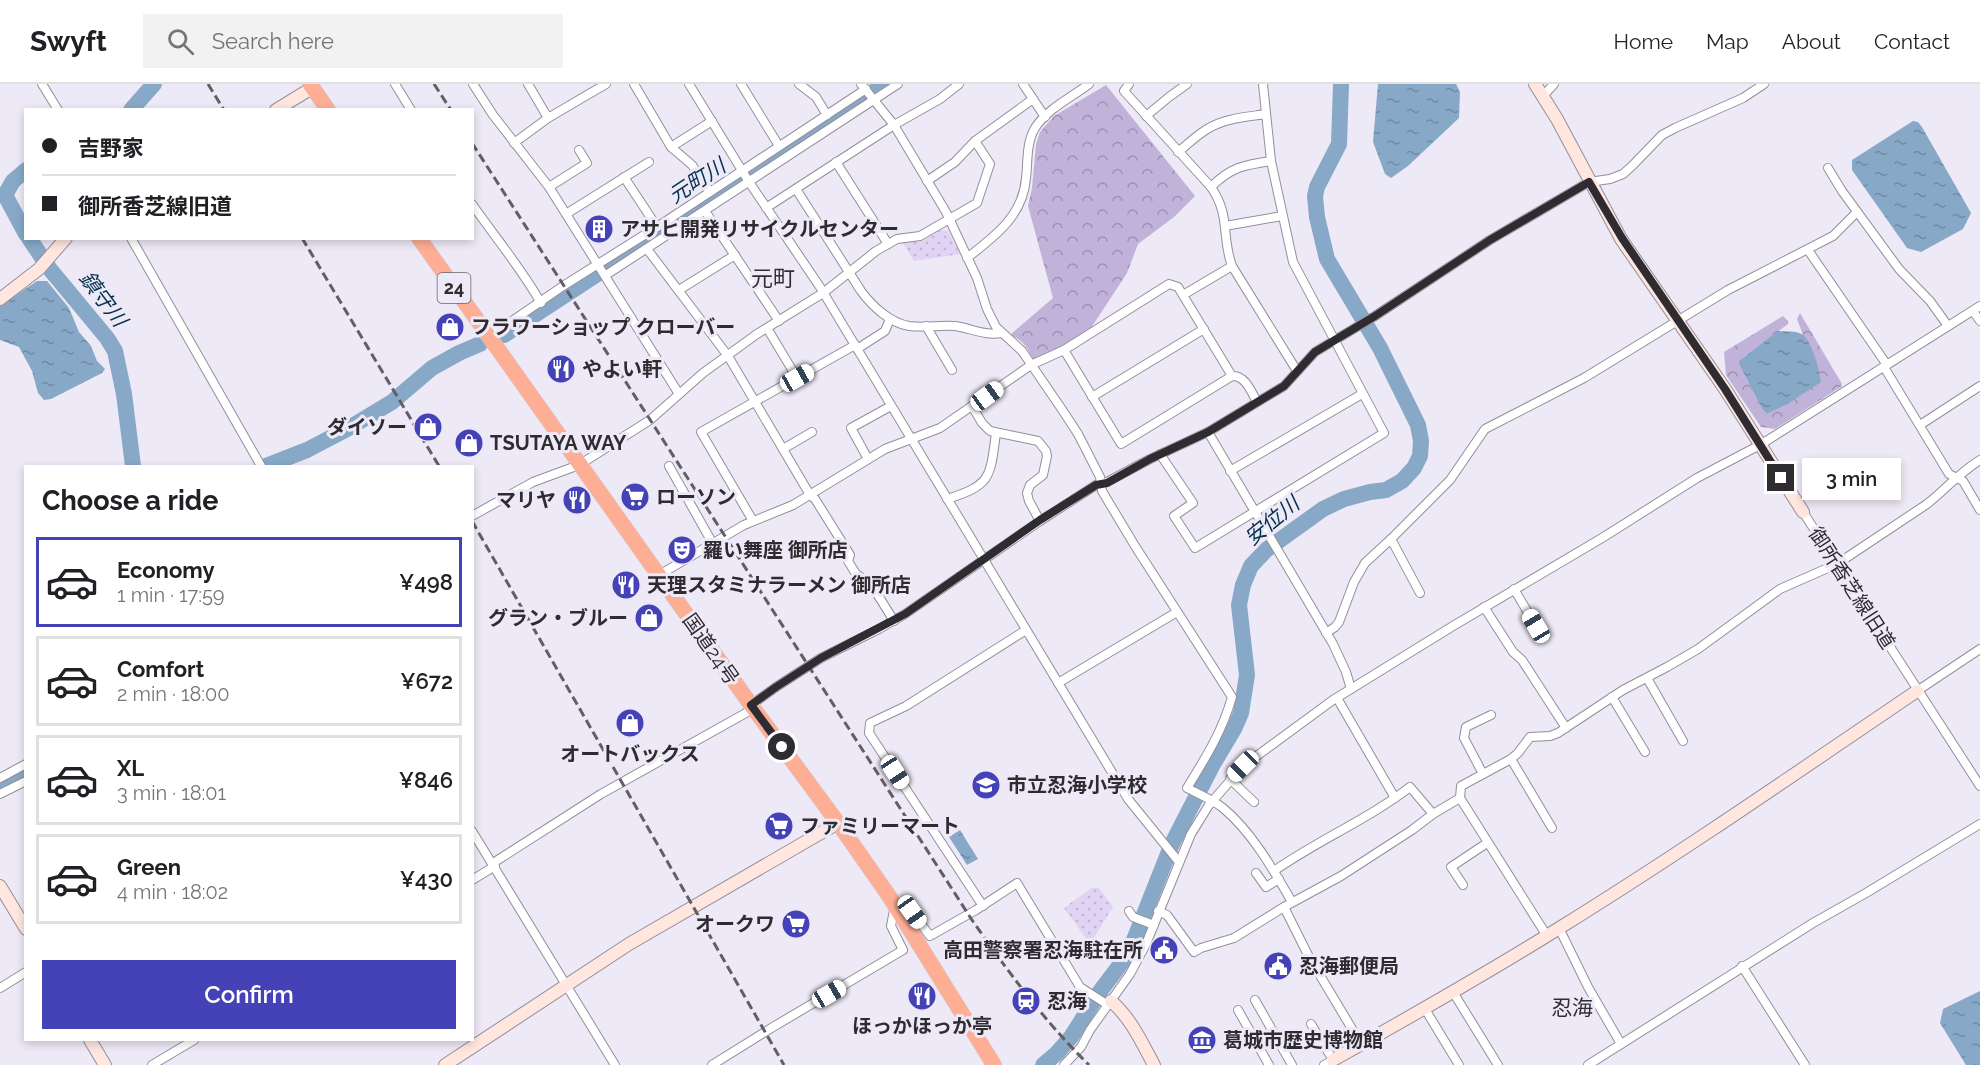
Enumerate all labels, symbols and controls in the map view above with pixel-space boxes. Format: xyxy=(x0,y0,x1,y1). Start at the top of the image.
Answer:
search box xyxy=(143,14,563,68)
text: Swyft xyxy=(30,25,107,58)
icon: search xyxy=(164,25,197,58)
text: Search here xyxy=(212,28,334,54)
text: Home xyxy=(1614,29,1673,54)
text: Map xyxy=(1706,29,1749,54)
text: About xyxy=(1782,29,1841,54)
text: Contact xyxy=(1874,29,1950,54)
text: 吉野家 xyxy=(78,135,144,161)
water label: 元町川 xyxy=(664,152,732,208)
text: 御所香芝線旧道 xyxy=(78,193,232,219)
building icon: アサヒ開発リサイクルセンター xyxy=(583,213,615,245)
place label: アサヒ開発リサイクルセンター xyxy=(620,217,899,241)
district label: 元町 xyxy=(751,265,795,291)
water label: 鎮守川 xyxy=(74,266,134,333)
road number: 24 xyxy=(438,273,470,303)
shop icon: フラワーショップ クローバー xyxy=(434,311,466,343)
place label: フラワーショップ クローバー xyxy=(471,315,735,339)
restaurant icon: やよい軒 xyxy=(545,353,577,385)
place label: やよい軒 xyxy=(582,357,662,381)
car xyxy=(777,361,817,395)
car xyxy=(967,378,1007,414)
shop icon: ダイソー xyxy=(412,411,444,443)
place label: ダイソー xyxy=(327,415,407,439)
shop icon: TSUTAYA WAY xyxy=(453,427,485,459)
place label: TSUTAYA WAY xyxy=(490,431,627,455)
callout: 3 min xyxy=(1802,457,1901,499)
route end xyxy=(1767,464,1794,491)
text: 3 min xyxy=(1826,467,1877,491)
supermarket icon: ローソン xyxy=(619,481,651,513)
restaurant icon: マリヤ xyxy=(561,484,593,516)
text: Choose a ride xyxy=(42,485,218,516)
place label: ローソン xyxy=(656,485,736,509)
place label: マリヤ xyxy=(496,488,556,512)
water label: 安位川 xyxy=(1239,490,1306,550)
street label: 御所香芝線旧道 xyxy=(1804,523,1900,653)
theatre icon: 羅い舞座 御所店 xyxy=(666,534,698,566)
place label: 羅い舞座 御所店 xyxy=(703,538,848,562)
icon: car xyxy=(45,555,99,609)
text: Economy xyxy=(117,557,215,583)
text: ¥498 xyxy=(399,569,453,595)
restaurant icon: 天理スタミナラーメン 御所店 xyxy=(610,569,642,601)
place label: 天理スタミナラーメン 御所店 xyxy=(647,573,911,597)
text: 1 min · 17:59 xyxy=(117,583,225,607)
shop icon: グラン・ブルー xyxy=(633,602,665,634)
place label: グラン・ブルー xyxy=(488,606,628,630)
car xyxy=(1519,606,1553,646)
street label: 国道24号 xyxy=(678,609,744,689)
icon: car xyxy=(45,654,99,708)
text: Comfort xyxy=(117,656,204,682)
text: ¥672 xyxy=(400,668,453,694)
text: 2 min · 18:00 xyxy=(117,682,230,706)
shop icon: オートバックス xyxy=(614,707,646,739)
route start xyxy=(768,733,795,760)
place label: オートバックス xyxy=(560,742,700,766)
car xyxy=(1224,747,1262,785)
car xyxy=(878,752,912,792)
icon: car xyxy=(45,753,99,807)
text: XL xyxy=(117,755,144,781)
text: ¥846 xyxy=(399,767,453,793)
school or university icon: 市立忍海小学校 xyxy=(970,769,1002,801)
place label: 市立忍海小学校 xyxy=(1007,773,1147,797)
text: 3 min · 18:01 xyxy=(117,781,226,805)
supermarket icon: ファミリーマート xyxy=(763,810,795,842)
place label: ファミリーマート xyxy=(800,814,960,838)
icon: car xyxy=(45,852,99,906)
text: Green xyxy=(117,854,181,880)
text: ¥430 xyxy=(400,866,453,892)
text: 4 min · 18:02 xyxy=(117,880,228,904)
car xyxy=(894,892,930,932)
supermarket icon: オークワ xyxy=(780,908,812,940)
place label: オークワ xyxy=(695,912,775,936)
public building icon: 高田警察署忍海駐在所 xyxy=(1148,934,1180,966)
place label: 高田警察署忍海駐在所 xyxy=(943,938,1143,962)
public building icon: 忍海郵便局 xyxy=(1262,950,1294,982)
place label: 忍海郵便局 xyxy=(1299,954,1399,978)
button: Confirm xyxy=(42,960,456,1029)
car xyxy=(809,977,849,1011)
restaurant icon: ほっかほっか亭 xyxy=(906,980,938,1012)
station icon: 忍海 xyxy=(1010,985,1042,1017)
place label: 忍海 xyxy=(1047,989,1087,1013)
district label: 忍海 xyxy=(1551,995,1593,1020)
place label: ほっかほっか亭 xyxy=(852,1014,992,1038)
museum icon: 葛城市歴史博物館 xyxy=(1186,1024,1218,1056)
place label: 葛城市歴史博物館 xyxy=(1223,1028,1383,1052)

